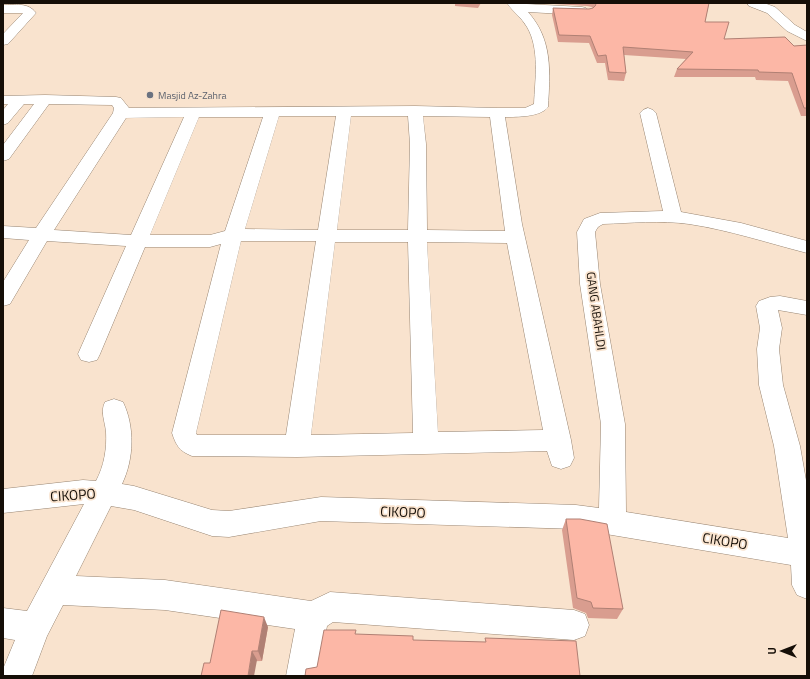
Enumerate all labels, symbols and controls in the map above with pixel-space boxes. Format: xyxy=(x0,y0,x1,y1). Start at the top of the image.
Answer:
place label: Masjid Az-Zahra xyxy=(158,88,226,103)
marker: Masjid Az-Zahra xyxy=(145,90,155,100)
street label: GANG ABAHLDI xyxy=(582,271,611,351)
street label: CIKOPO xyxy=(49,482,96,507)
street label: CIKOPO xyxy=(380,500,426,523)
street label: CIKOPO xyxy=(701,527,749,554)
north arrow xyxy=(762,631,802,671)
text: U xyxy=(764,647,780,655)

